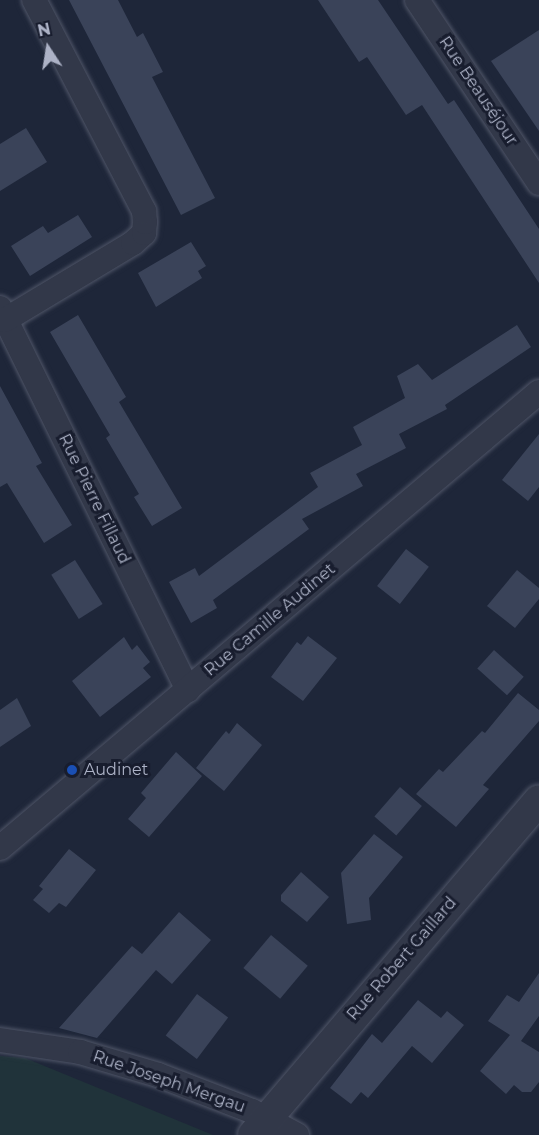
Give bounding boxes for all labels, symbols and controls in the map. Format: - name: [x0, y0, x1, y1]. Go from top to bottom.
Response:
- north arrow: [18, 18, 78, 78]
- text: N: [36, 19, 52, 41]
- street label: Rue Beauséjour: [435, 33, 521, 149]
- street label: Rue Pierre Fillaud: [54, 431, 134, 567]
- street label: Rue Camille Audinet: [201, 560, 339, 680]
- place label: Audinet: [84, 760, 148, 780]
- marker: Audinet: [65, 763, 79, 777]
- street label: Rue Robert Gaillard: [343, 894, 461, 1024]
- street label: Rue Joseph Mergau: [90, 1047, 248, 1117]

